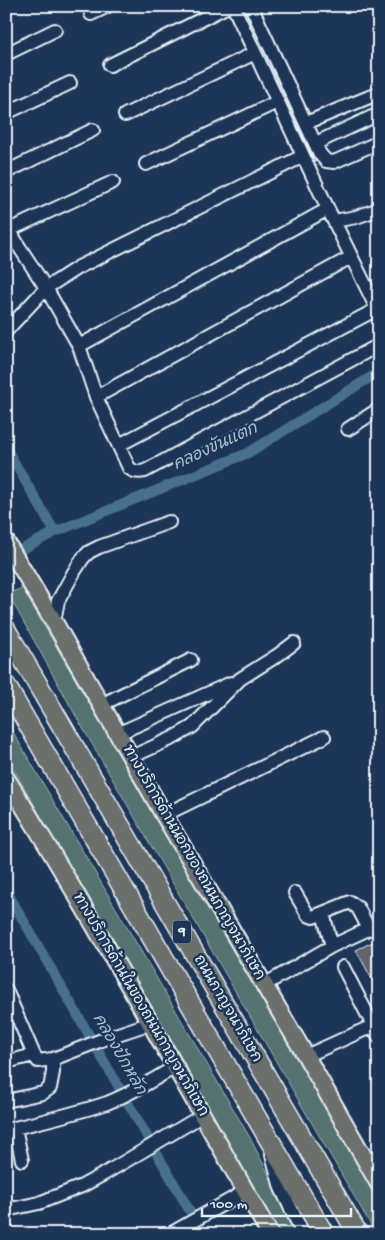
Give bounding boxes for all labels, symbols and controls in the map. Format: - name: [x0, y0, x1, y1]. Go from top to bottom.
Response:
- water label: คลองขันแตก: [170, 417, 262, 476]
- street label: ทางบริการด้านนอกของถนนกาญจนาภิเษก: [118, 741, 271, 984]
- street label: ทางบริการด้านในของถนนกาญจนาภิเษก: [68, 888, 214, 1120]
- road number: 9: [173, 920, 191, 944]
- street label: ถนนกาญจนาภิเษก: [189, 951, 267, 1066]
- water label: คลองปักหลัก: [87, 1010, 152, 1099]
- scale bar: [202, 1185, 351, 1217]
- text: 100 m: [209, 1196, 248, 1214]

